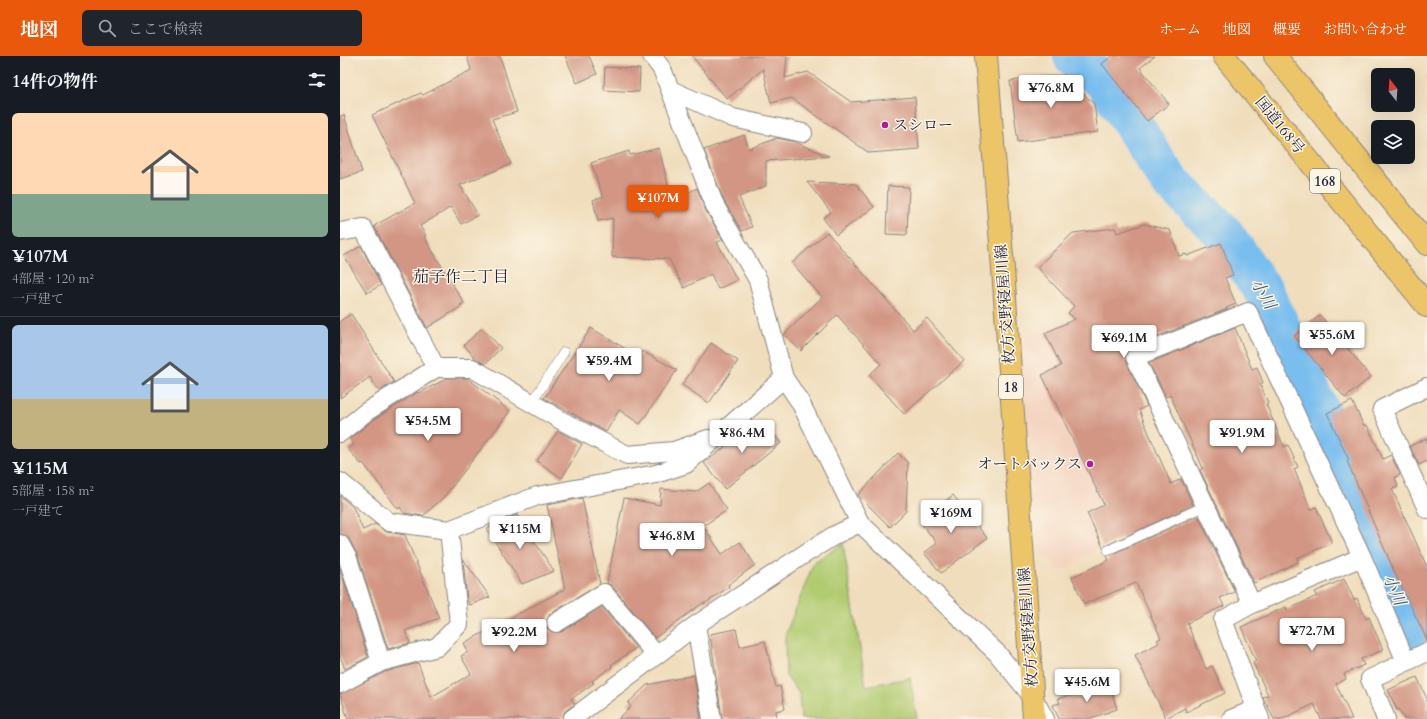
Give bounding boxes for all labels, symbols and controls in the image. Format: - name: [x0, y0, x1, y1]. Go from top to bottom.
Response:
- search box: [82, 10, 362, 46]
- text: 地図: [20, 17, 58, 43]
- icon: search: [96, 17, 118, 39]
- text: ここで検索: [128, 19, 203, 39]
- text: ホーム: [1159, 20, 1201, 39]
- text: 地図: [1223, 20, 1251, 39]
- text: 概要: [1273, 20, 1301, 39]
- text: お問い合わせ: [1323, 20, 1407, 39]
- north arrow: [1371, 68, 1415, 112]
- map controls: [1371, 68, 1415, 164]
- icon: filters: [306, 69, 328, 91]
- text: 14件の物件: [12, 70, 97, 93]
- pin: ¥76.8M: [1018, 75, 1084, 109]
- text: ¥76.8M: [1028, 79, 1074, 97]
- street label: 国道168号: [1251, 92, 1309, 158]
- place label: スシロー: [893, 115, 953, 135]
- marker: スシロー: [880, 120, 890, 130]
- button: layers: [1371, 120, 1415, 164]
- icon: home: [134, 139, 206, 211]
- road number: 168: [1310, 169, 1340, 193]
- pin: ¥107M: [630, 185, 686, 219]
- text: ¥107M: [637, 189, 679, 207]
- street label: 枚方交野寝屋川線: [991, 243, 1019, 365]
- text: ¥107M: [12, 245, 68, 268]
- district label: 茄子作二丁目: [413, 266, 509, 288]
- text: 4部屋 · 120 m²: [12, 270, 94, 288]
- water label: 小川: [1245, 275, 1282, 315]
- text: 一戸建て: [12, 290, 64, 308]
- pin: ¥55.6M: [1299, 322, 1365, 356]
- pin: ¥69.1M: [1091, 325, 1157, 359]
- text: ¥55.6M: [1309, 326, 1355, 344]
- text: ¥69.1M: [1101, 329, 1147, 347]
- pin: ¥59.4M: [576, 348, 642, 382]
- icon: home: [134, 351, 206, 423]
- text: ¥59.4M: [586, 352, 632, 370]
- road number: 18: [999, 375, 1023, 399]
- pin: ¥54.5M: [395, 408, 461, 442]
- text: ¥54.5M: [405, 412, 451, 430]
- pin: ¥86.4M: [709, 420, 775, 454]
- pin: ¥91.9M: [1209, 420, 1275, 454]
- text: ¥86.4M: [719, 424, 765, 442]
- text: ¥91.9M: [1219, 424, 1265, 442]
- place label: オートバックス: [977, 454, 1082, 474]
- text: ¥115M: [12, 457, 68, 480]
- marker: オートバックス: [1085, 459, 1095, 469]
- text: 5部屋 · 158 m²: [12, 482, 94, 500]
- pin: ¥169M: [923, 500, 979, 534]
- text: 一戸建て: [12, 502, 64, 520]
- text: ¥169M: [930, 504, 972, 522]
- pin: ¥115M: [492, 516, 548, 550]
- text: ¥115M: [499, 520, 541, 538]
- pin: ¥46.8M: [639, 523, 705, 557]
- text: ¥46.8M: [649, 527, 695, 545]
- street label: 枚方交野寝屋川線: [1014, 566, 1042, 688]
- water label: 小川: [1377, 571, 1411, 611]
- pin: ¥72.7M: [1279, 618, 1345, 652]
- pin: ¥92.2M: [481, 619, 547, 653]
- text: ¥72.7M: [1289, 622, 1335, 640]
- text: ¥92.2M: [491, 623, 537, 641]
- pin: ¥45.6M: [1054, 669, 1120, 703]
- text: ¥45.6M: [1064, 673, 1110, 691]

